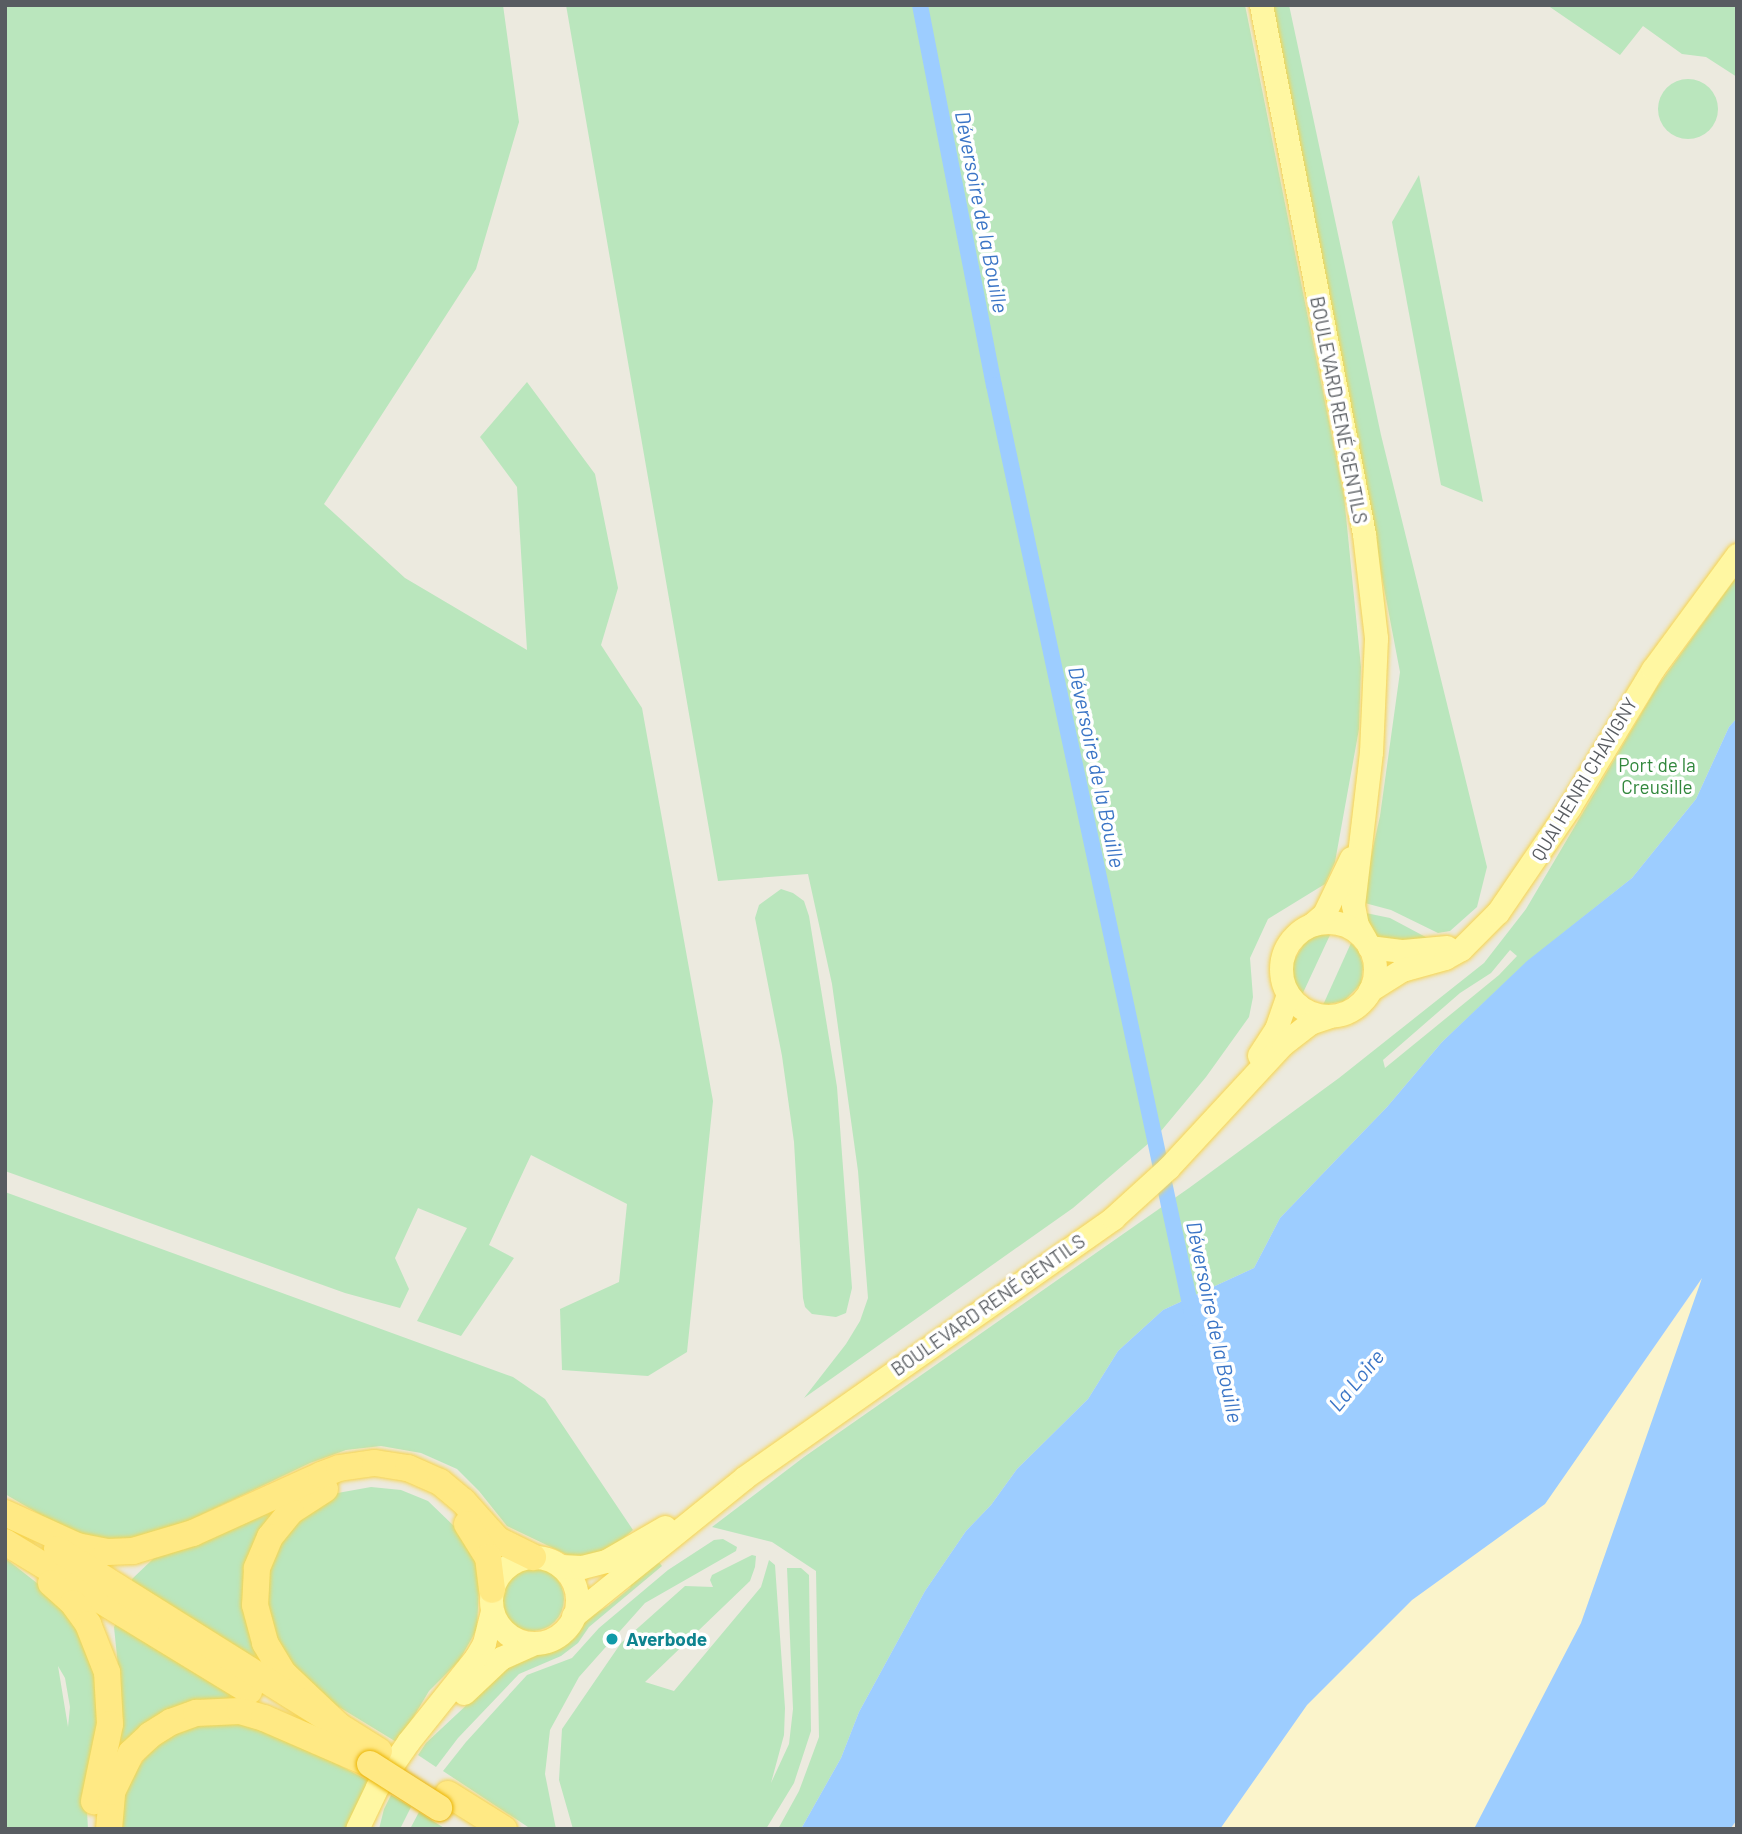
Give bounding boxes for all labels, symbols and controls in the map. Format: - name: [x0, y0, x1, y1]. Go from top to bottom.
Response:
- water label: Déversoire de la Bouille: [950, 109, 1014, 315]
- street label: BOULEVARD RENÉ GENTILS: [1306, 294, 1372, 526]
- water label: Déversoire de la Bouille: [1063, 664, 1131, 870]
- street label: QUAI HENRI CHAVIGNY: [1526, 693, 1642, 865]
- park label: Port de la Creusille: [1618, 754, 1696, 798]
- water label: Déversoire de la Bouille: [1181, 1219, 1249, 1425]
- street label: BOULEVARD RENÉ GENTILS: [887, 1229, 1089, 1381]
- water label: La Loire: [1323, 1344, 1389, 1416]
- place label: Averbode: [626, 1628, 707, 1650]
- marker: Averbode: [604, 1631, 620, 1647]

